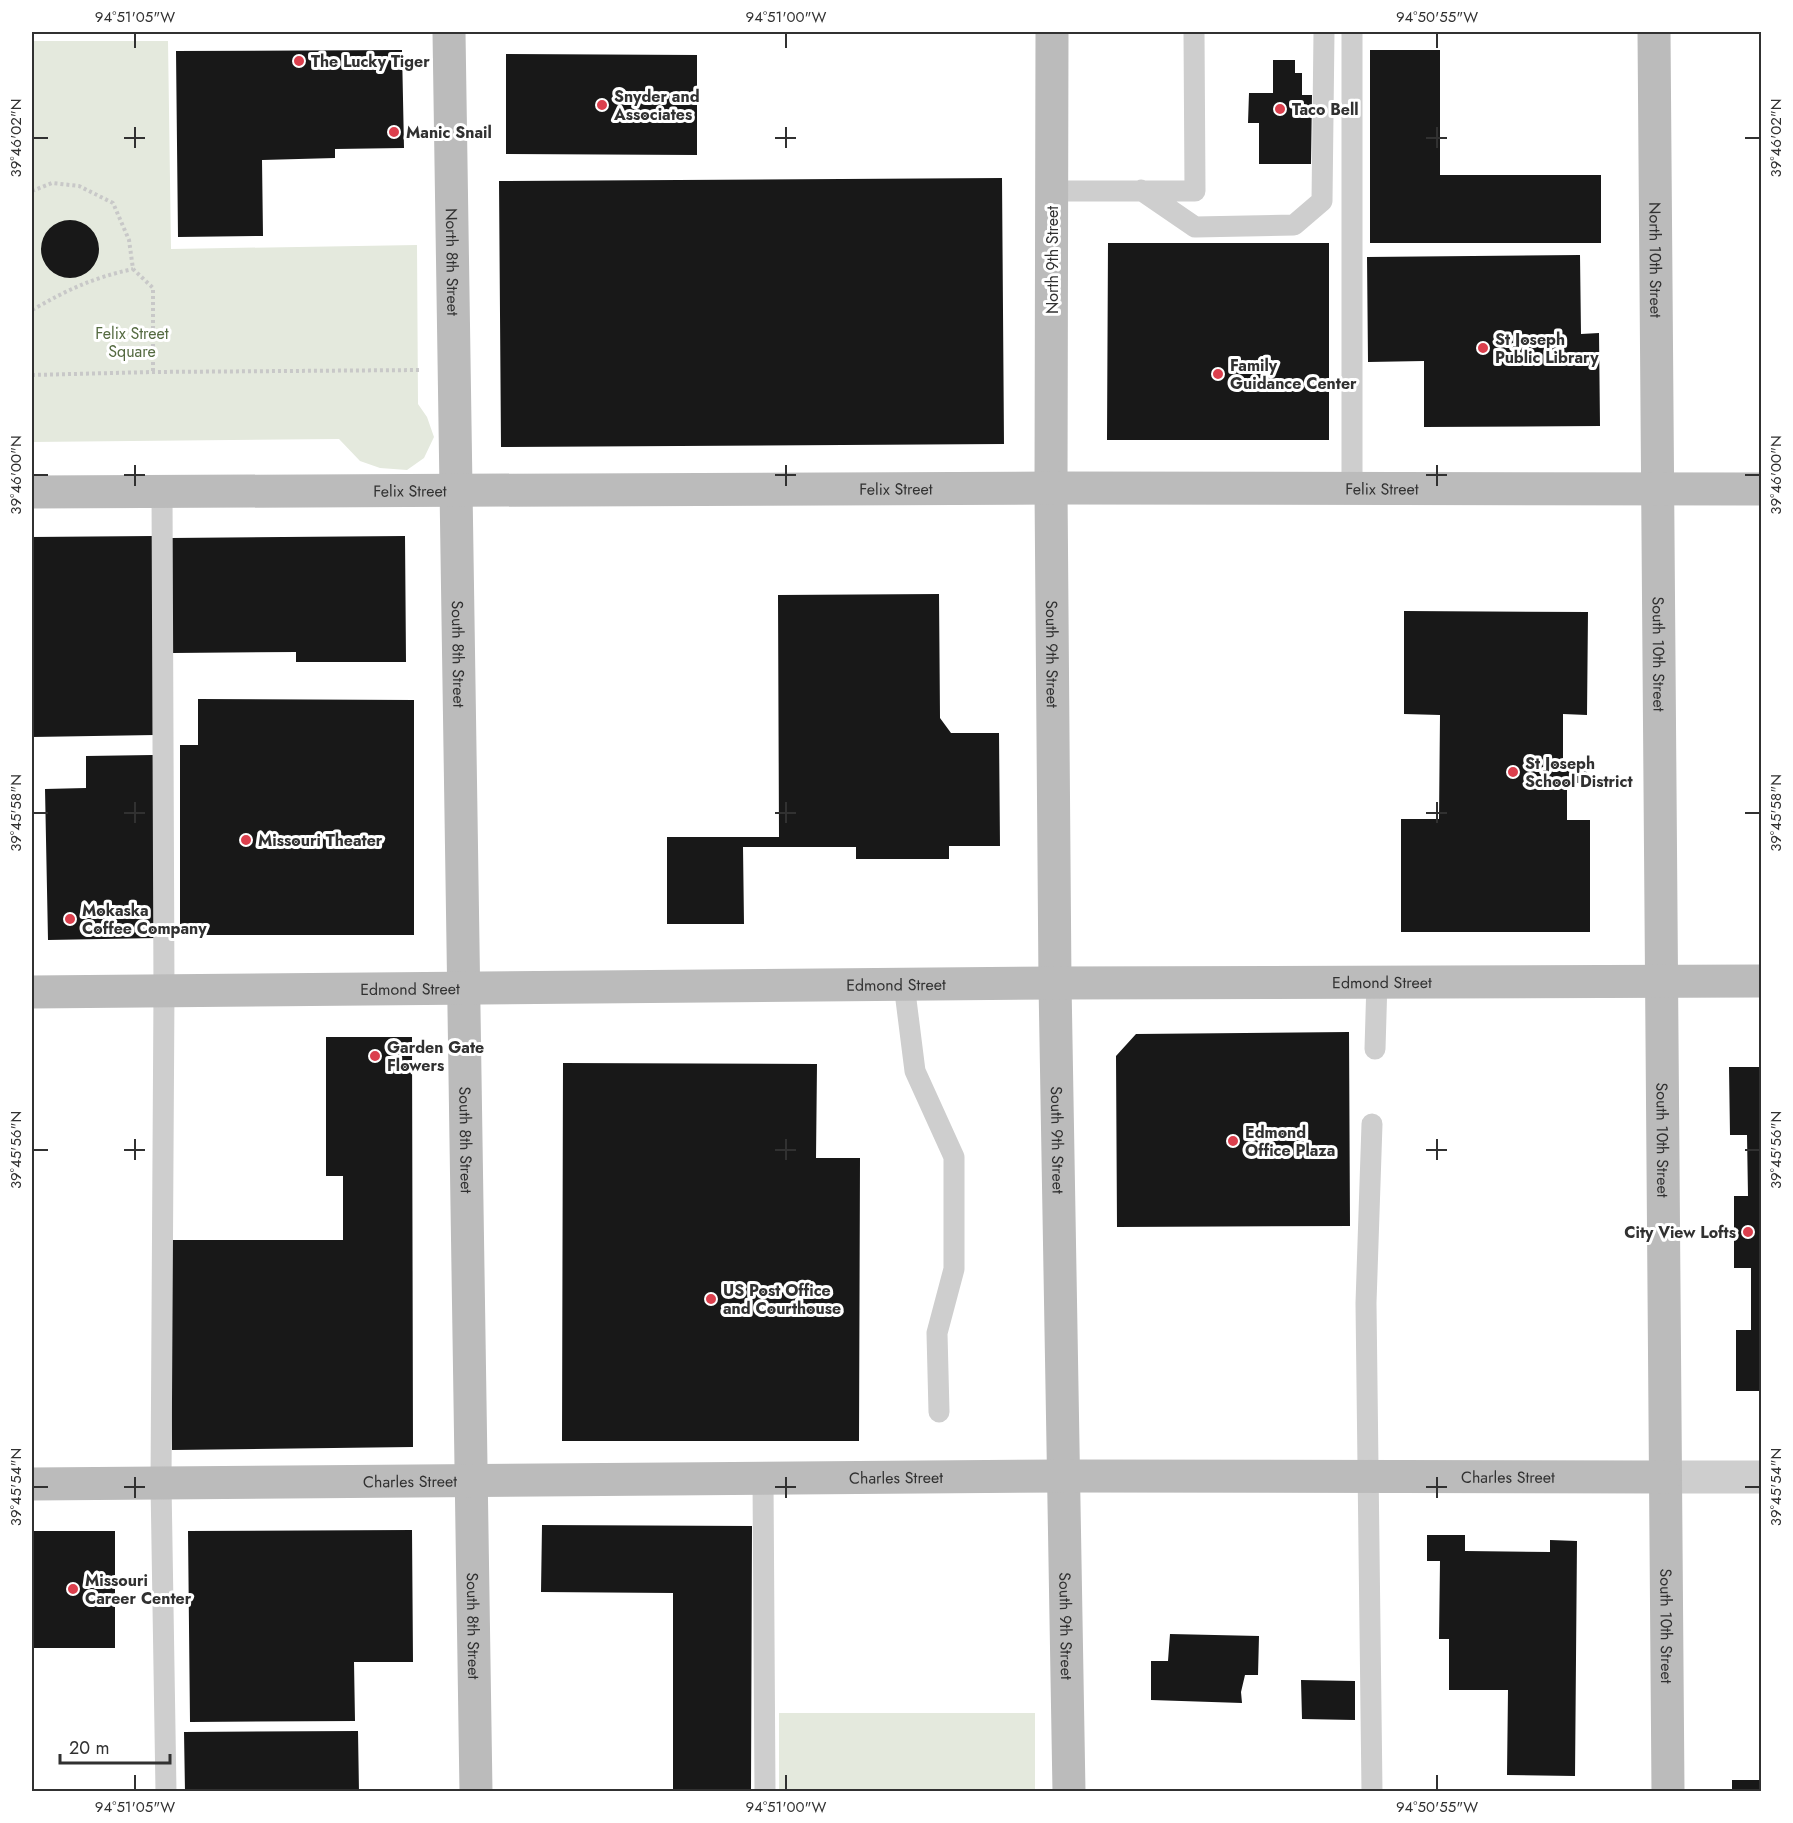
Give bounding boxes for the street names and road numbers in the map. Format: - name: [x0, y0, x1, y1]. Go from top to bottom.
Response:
- street label: North 10th Street: [1644, 202, 1668, 318]
- street label: North 9th Street: [1041, 206, 1064, 314]
- street label: North 8th Street: [440, 208, 465, 316]
- street label: Felix Street: [859, 477, 933, 500]
- street label: Felix Street: [1345, 477, 1419, 500]
- street label: Felix Street: [373, 479, 447, 502]
- street label: South 10th Street: [1647, 596, 1671, 712]
- street label: South 8th Street: [446, 600, 471, 708]
- street label: South 9th Street: [1040, 600, 1064, 708]
- street label: Edmond Street: [1332, 970, 1432, 994]
- street label: Edmond Street: [846, 972, 946, 996]
- street label: Edmond Street: [360, 977, 460, 1001]
- street label: South 10th Street: [1651, 1082, 1675, 1198]
- street label: South 8th Street: [454, 1086, 478, 1194]
- street label: South 9th Street: [1045, 1086, 1070, 1194]
- street label: Charles Street: [849, 1465, 943, 1489]
- street label: Charles Street: [1461, 1465, 1555, 1488]
- street label: Charles Street: [363, 1469, 457, 1493]
- street label: South 10th Street: [1655, 1568, 1679, 1684]
- street label: South 8th Street: [461, 1572, 486, 1680]
- street label: South 9th Street: [1054, 1572, 1079, 1680]

